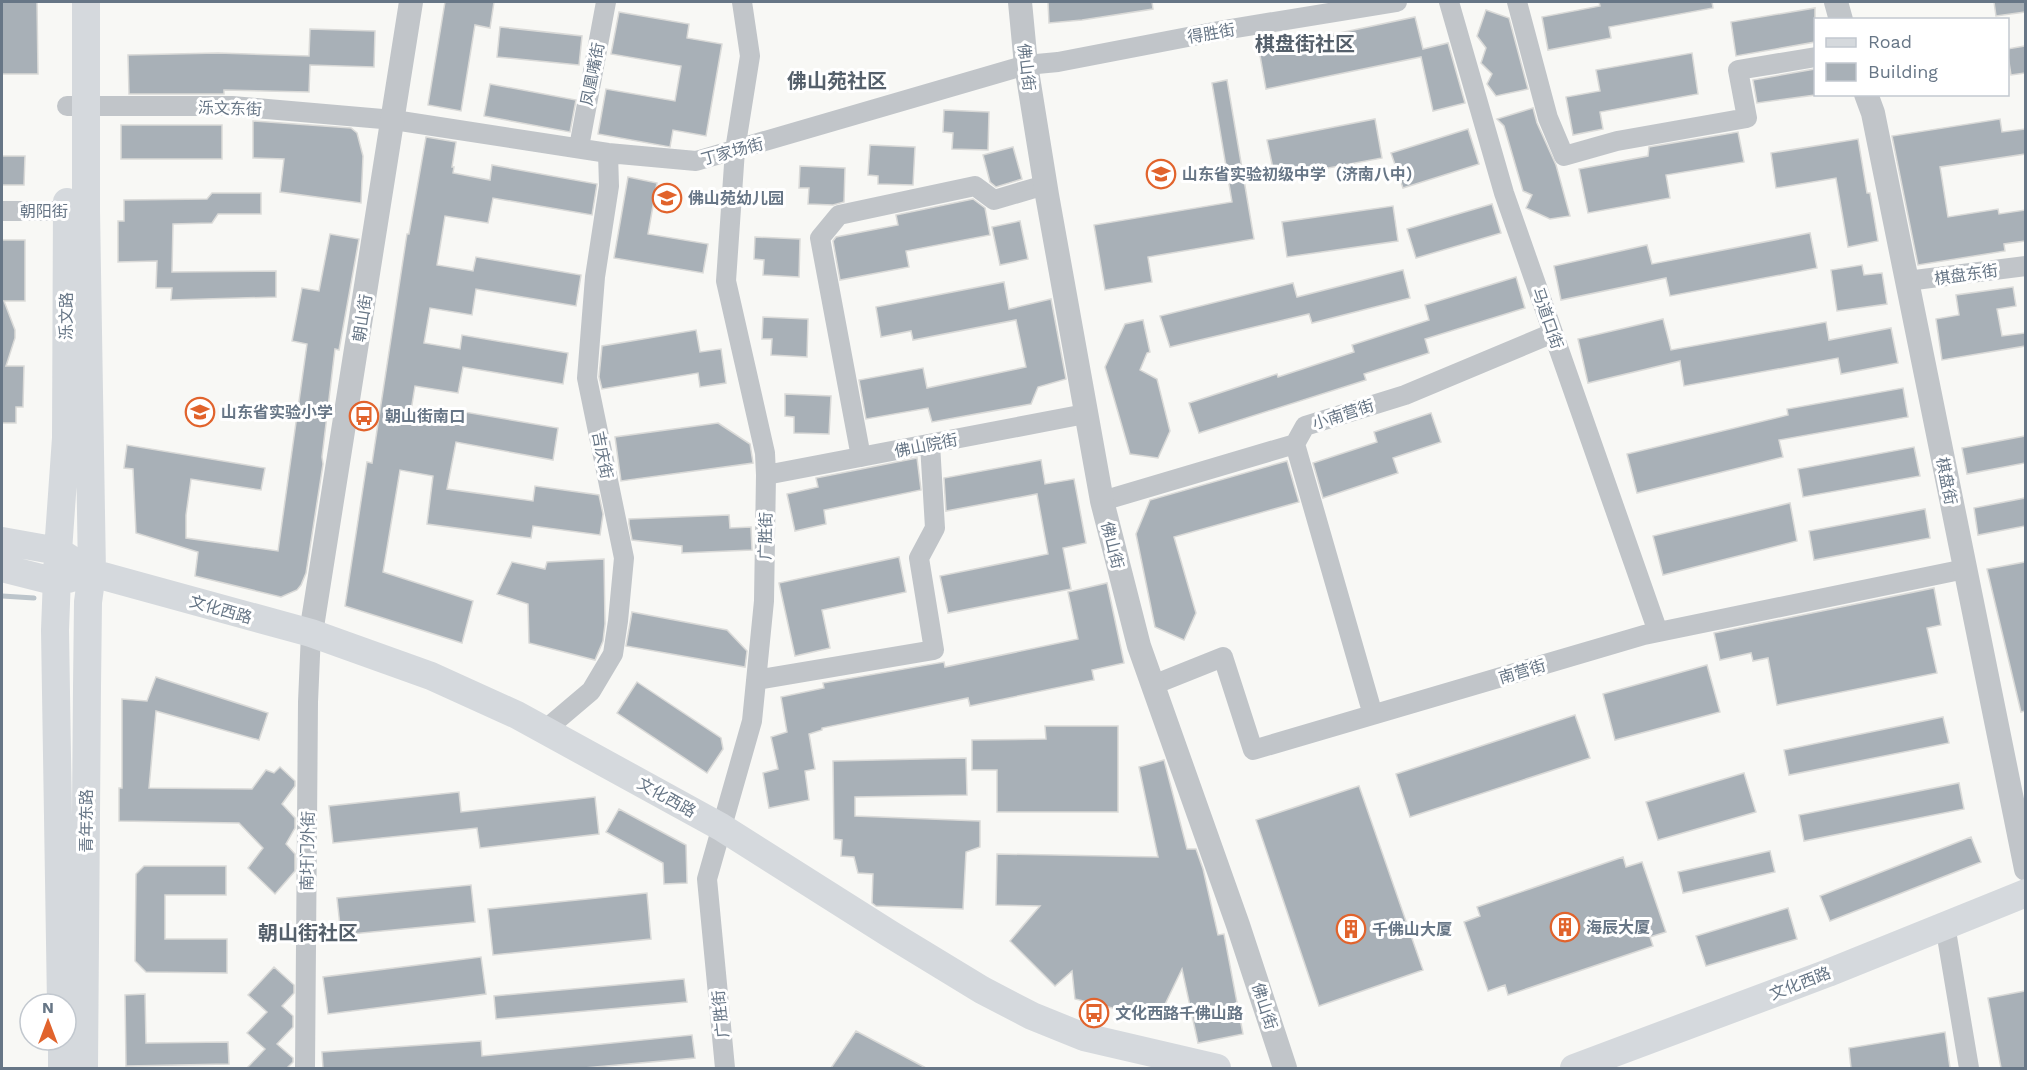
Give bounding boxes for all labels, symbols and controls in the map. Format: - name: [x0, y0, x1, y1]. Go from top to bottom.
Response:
- legend: [1814, 18, 2009, 96]
- street label: 得胜街: [1186, 20, 1236, 47]
- text: Road: [1868, 31, 1912, 52]
- district label: 棋盘街社区: [1255, 32, 1355, 56]
- street label: 凤凰嘴街: [577, 41, 608, 107]
- street label: 佛山街: [1014, 42, 1039, 92]
- text: Building: [1868, 61, 1938, 82]
- district label: 佛山苑社区: [787, 69, 887, 93]
- street label: 泺文东街: [198, 98, 262, 119]
- street label: 丁家场街: [699, 134, 766, 169]
- school or university icon: 山东省实验初级中学（济南八中）: [1145, 158, 1177, 190]
- place label: 山东省实验初级中学（济南八中）: [1182, 165, 1422, 184]
- school or university icon: 佛山苑幼儿园: [651, 182, 683, 214]
- place label: 佛山苑幼儿园: [688, 189, 784, 208]
- street label: 朝阳街: [20, 202, 68, 221]
- street label: 棋盘东街: [1933, 261, 1999, 288]
- street label: 马道口街: [1528, 285, 1567, 352]
- street label: 泺文路: [57, 292, 76, 340]
- street label: 朝山街: [349, 293, 376, 343]
- school or university icon: 山东省实验小学: [184, 396, 216, 428]
- street label: 小南营街: [1310, 396, 1377, 433]
- bus stop icon: 朝山街南口: [348, 400, 380, 432]
- place label: 山东省实验小学: [221, 403, 333, 422]
- place label: 朝山街南口: [385, 407, 465, 426]
- street label: 吉庆街: [589, 430, 616, 480]
- street label: 佛山院街: [893, 430, 959, 461]
- street label: 棋盘街: [1933, 456, 1960, 506]
- street label: 广胜街: [756, 512, 775, 560]
- street label: 佛山街: [1097, 520, 1128, 571]
- street label: 文化西路: [187, 592, 254, 627]
- street label: 南营街: [1496, 655, 1548, 688]
- street label: 文化西路: [634, 774, 699, 821]
- street label: 青年东路: [77, 789, 96, 853]
- street label: 南圩门外街: [297, 811, 318, 891]
- building icon: 海辰大厦: [1549, 911, 1581, 943]
- building icon: 千佛山大厦: [1335, 913, 1367, 945]
- place label: 海辰大厦: [1586, 918, 1650, 937]
- place label: 千佛山大厦: [1372, 920, 1452, 939]
- district label: 朝山街社区: [258, 921, 358, 945]
- street label: 文化西路: [1767, 963, 1833, 1004]
- street label: 佛山街: [1248, 980, 1281, 1032]
- street label: 广胜街: [709, 989, 732, 1039]
- north arrow: [18, 992, 78, 1052]
- bus stop icon: 文化西路千佛山路: [1078, 997, 1110, 1029]
- text: N: [42, 998, 54, 1017]
- place label: 文化西路千佛山路: [1115, 1004, 1243, 1023]

